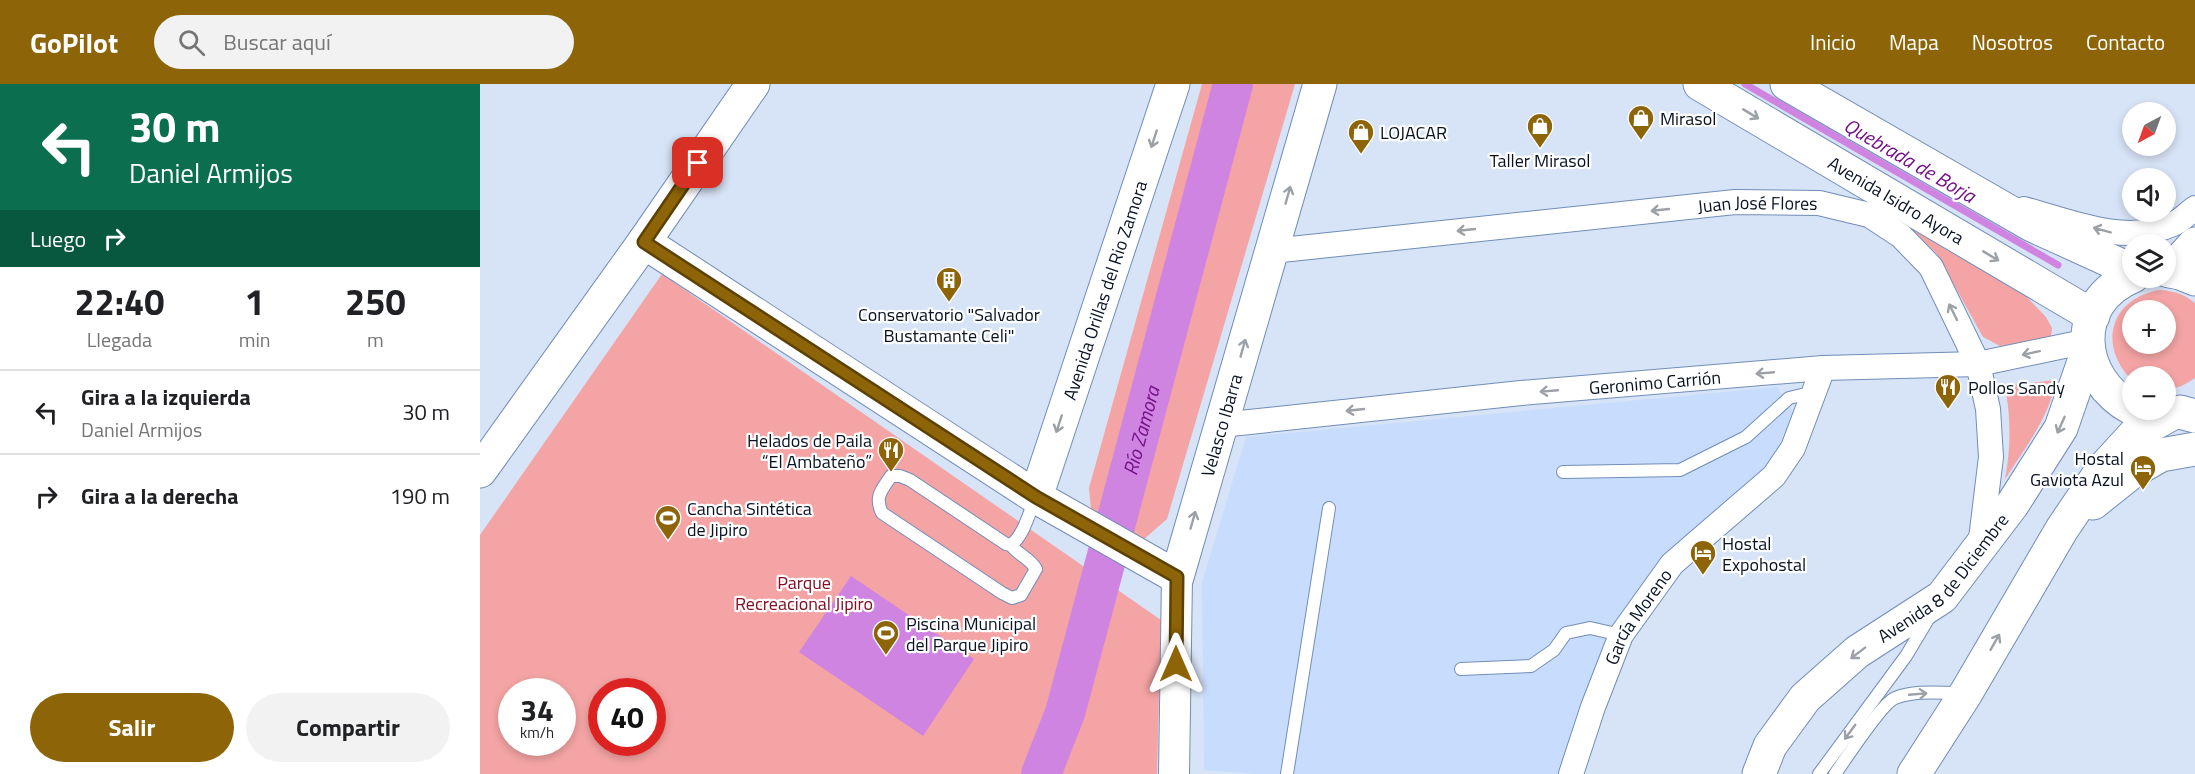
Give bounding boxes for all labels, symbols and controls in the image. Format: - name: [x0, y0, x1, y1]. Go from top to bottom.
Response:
- search box: [154, 15, 574, 69]
- text: GoPilot: [30, 21, 118, 64]
- text: Buscar aquí: [223, 25, 331, 59]
- icon: search: [175, 26, 208, 59]
- text: Inicio: [1810, 26, 1856, 58]
- text: Mapa: [1889, 26, 1939, 58]
- text: Nosotros: [1972, 26, 2053, 58]
- text: Contacto: [2086, 26, 2165, 58]
- text: 30 m: [129, 94, 221, 158]
- north arrow: [2122, 102, 2176, 156]
- map controls: [2122, 102, 2176, 420]
- shop icon: Mirasol: [1626, 103, 1656, 141]
- place label: Mirasol: [1660, 105, 1716, 132]
- icon: left: [30, 108, 108, 186]
- one-way arrow: [1742, 108, 1759, 120]
- water label: Quebrada de Borja: [1838, 110, 1983, 211]
- shop icon: Taller Mirasol: [1525, 111, 1555, 149]
- shop icon: LOJACAR: [1346, 117, 1376, 155]
- place label: LOJACAR: [1380, 119, 1447, 146]
- one-way arrow: [1148, 130, 1159, 148]
- pin: [672, 137, 723, 188]
- icon: arrive: [681, 146, 714, 179]
- place label: Taller Mirasol: [1490, 147, 1590, 174]
- street label: Avenida Isidro Ayora: [1823, 149, 1969, 251]
- text: Daniel Armijos: [129, 152, 293, 193]
- button: sound: [2122, 168, 2176, 222]
- street label: Avenida Orillas del Rio Zamora: [1056, 177, 1154, 403]
- one-way arrow: [1283, 186, 1294, 205]
- street label: Juan José Flores: [1696, 188, 1818, 219]
- one-way arrow: [1650, 205, 1670, 216]
- text: Luego: [30, 222, 86, 256]
- icon: right: [98, 222, 131, 255]
- one-way arrow: [2093, 223, 2112, 235]
- one-way arrow: [1456, 225, 1476, 236]
- button: layers: [2122, 234, 2176, 288]
- one-way arrow: [1982, 250, 1999, 262]
- building icon: Conservatorio "Salvador Bustamante Celi": [934, 265, 964, 303]
- text: 22:40: [74, 274, 164, 329]
- text: 1: [245, 274, 265, 329]
- text: 250: [345, 274, 406, 329]
- button: +: [2122, 300, 2176, 354]
- place label: Conservatorio "Salvador Bustamante Celi": [858, 301, 1040, 349]
- one-way arrow: [1946, 303, 1958, 321]
- text: Llegada: [87, 324, 152, 355]
- text: min: [239, 324, 271, 355]
- text: m: [367, 324, 384, 355]
- one-way arrow: [1238, 339, 1249, 358]
- one-way arrow: [2022, 348, 2041, 359]
- street label: Geronimo Carrión: [1588, 363, 1722, 401]
- button: −: [2122, 366, 2176, 420]
- one-way arrow: [1755, 368, 1775, 379]
- street label: Velasco Ibarra: [1193, 370, 1249, 480]
- restaurant icon: Pollos Sandy: [1933, 372, 1963, 410]
- place label: Pollos Sandy: [1968, 374, 2065, 401]
- text: Gira a la izquierda: [81, 380, 251, 414]
- water label: Río Zamora: [1114, 382, 1167, 478]
- one-way arrow: [1540, 386, 1560, 397]
- text: 30 m: [402, 395, 450, 429]
- icon: left: [30, 396, 63, 429]
- one-way arrow: [1346, 405, 1366, 416]
- text: Daniel Armijos: [81, 414, 202, 445]
- one-way arrow: [1053, 414, 1064, 433]
- one-way arrow: [2055, 415, 2066, 433]
- place label: Helados de Paila “El Ambateño”: [747, 427, 872, 475]
- restaurant icon: Helados de Paila “El Ambateño”: [876, 435, 906, 473]
- place label: Hostal Gaviota Azul: [2030, 445, 2124, 493]
- hotel icon: Hostal Gaviota Azul: [2128, 453, 2158, 491]
- text: Gira a la derecha: [81, 479, 238, 513]
- text: 190 m: [390, 479, 450, 513]
- icon: right: [30, 480, 63, 513]
- place label: Cancha Sintética de Jipiro: [687, 495, 812, 543]
- sports icon: Cancha Sintética de Jipiro: [653, 503, 683, 541]
- street label: Avenida 8 de Diciembre: [1872, 507, 2015, 649]
- one-way arrow: [1188, 511, 1199, 530]
- place label: Hostal Expohostal: [1722, 530, 1806, 578]
- hotel icon: Hostal Expohostal: [1688, 538, 1718, 576]
- street label: García Moreno: [1597, 563, 1678, 669]
- park label: Parque Recreacional Jipiro: [735, 569, 873, 617]
- place label: Piscina Municipal del Parque Jipiro: [906, 610, 1036, 658]
- sports icon: Piscina Municipal del Parque Jipiro: [871, 618, 901, 656]
- position arrow: [1144, 632, 1208, 696]
- one-way arrow: [1990, 634, 2002, 651]
- one-way arrow: [1850, 646, 1866, 659]
- speed limit sign: 40: [588, 678, 666, 756]
- text: 34: [520, 687, 554, 733]
- one-way arrow: [1908, 688, 1928, 699]
- button: Salir: [30, 693, 234, 762]
- button: Compartir: [246, 693, 450, 762]
- text: km/h: [520, 721, 554, 744]
- one-way arrow: [1843, 724, 1856, 740]

